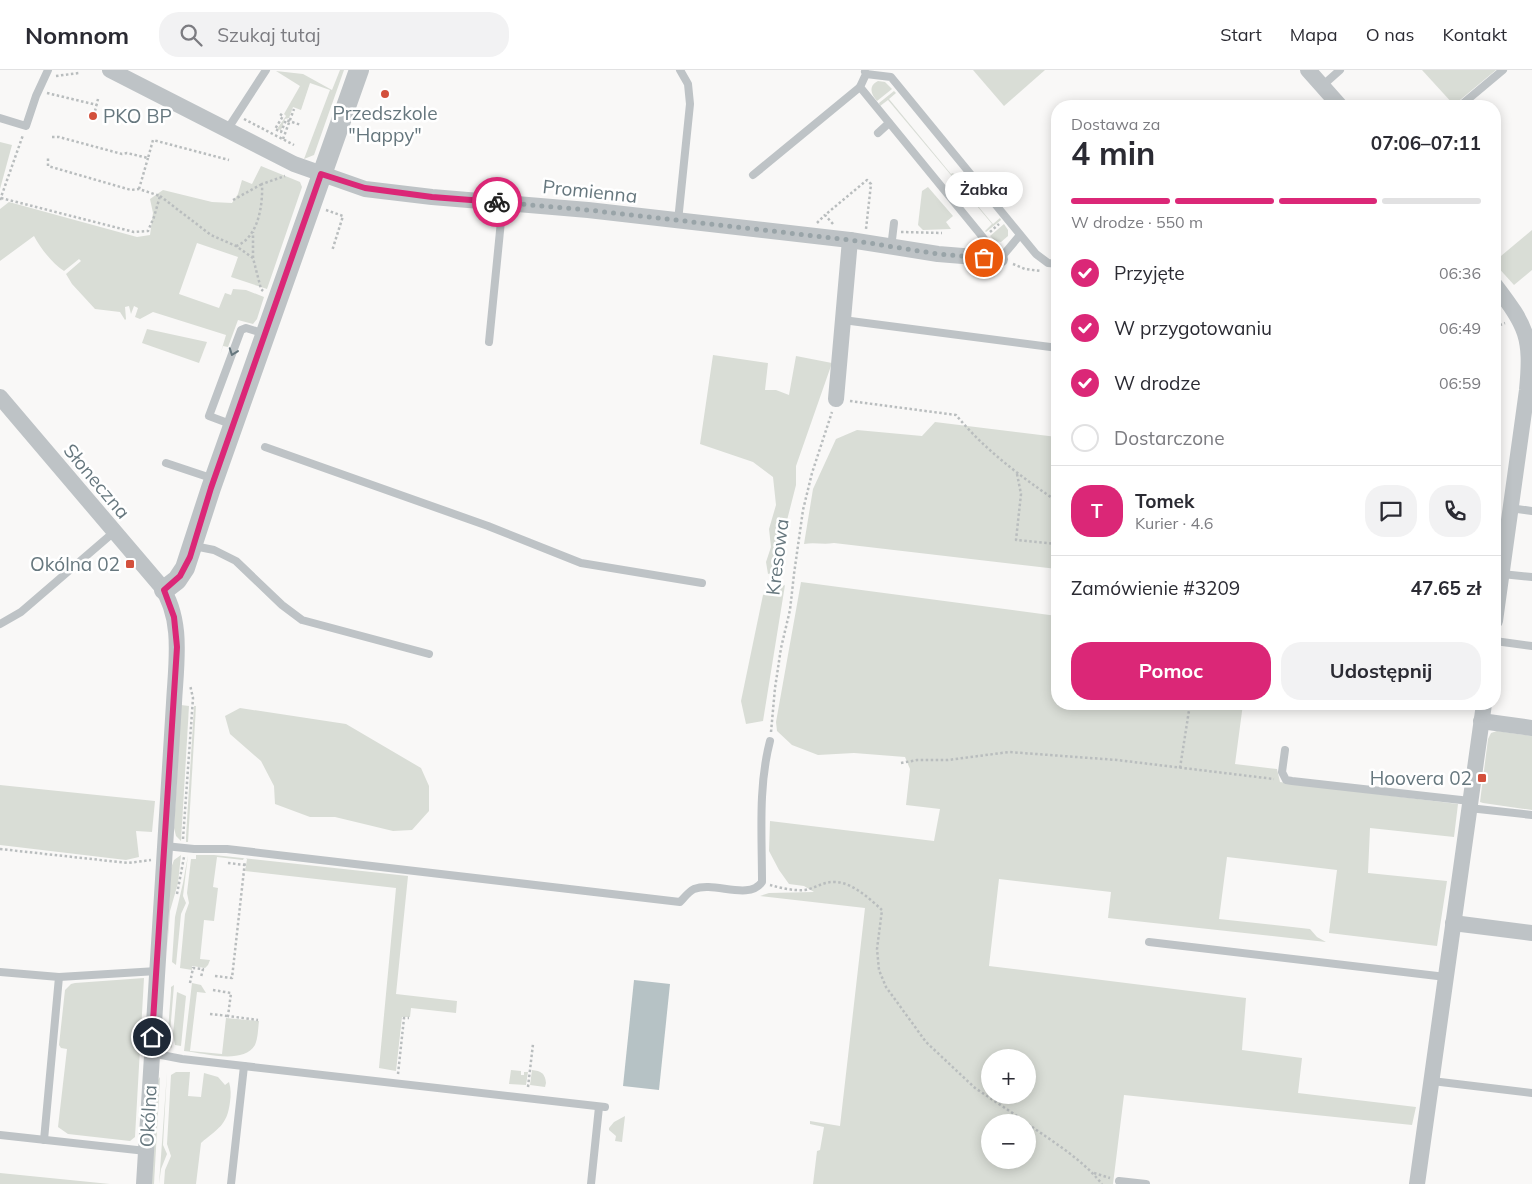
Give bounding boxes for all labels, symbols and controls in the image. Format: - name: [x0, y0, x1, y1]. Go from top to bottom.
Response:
- search box: [159, 12, 509, 57]
- text: Nomnom: [25, 20, 129, 50]
- icon: search: [177, 21, 205, 49]
- text: Szukaj tutaj: [217, 23, 321, 47]
- text: Start: [1220, 23, 1262, 46]
- text: Mapa: [1290, 23, 1338, 46]
- text: O nas: [1366, 23, 1415, 46]
- text: Kontakt: [1443, 23, 1507, 46]
- marker: Przedszkole "Happy": [379, 88, 391, 100]
- place label: Przedszkole "Happy": [333, 101, 437, 147]
- place label: PKO BP: [103, 104, 172, 128]
- marker: PKO BP: [87, 110, 99, 122]
- text: Dostawa za: [1071, 114, 1160, 134]
- text: 07:06–07:11: [1371, 131, 1481, 155]
- text: 4 min: [1071, 133, 1155, 173]
- callout: Żabka: [945, 173, 1023, 208]
- street label: Promienna: [541, 174, 639, 208]
- courier: [472, 177, 522, 227]
- text: Żabka: [960, 179, 1008, 199]
- icon: bike: [483, 188, 511, 216]
- text: W drodze · 550 m: [1071, 212, 1203, 232]
- pin: [963, 237, 1005, 279]
- icon: bag: [970, 244, 998, 272]
- icon: check: [1071, 259, 1099, 287]
- text: Przyjęte: [1114, 261, 1185, 285]
- text: 06:36: [1439, 263, 1481, 283]
- icon: check: [1071, 314, 1099, 342]
- text: W przygotowaniu: [1114, 316, 1272, 340]
- text: 06:49: [1439, 318, 1481, 338]
- one-way arrow: [229, 347, 239, 356]
- icon: check: [1071, 369, 1099, 397]
- text: W drodze: [1114, 371, 1201, 395]
- text: 06:59: [1439, 373, 1481, 393]
- text: Dostarczone: [1114, 426, 1225, 450]
- street label: Słoneczna: [59, 439, 135, 523]
- button: chat: [1365, 485, 1417, 537]
- button: phone: [1429, 485, 1481, 537]
- text: Tomek: [1135, 489, 1195, 513]
- text: T: [1091, 499, 1103, 523]
- text: Kurier · 4.6: [1135, 513, 1213, 533]
- street label: Kresowa: [760, 517, 794, 597]
- place label: Okólna 02: [30, 552, 120, 576]
- marker: Okólna 02: [124, 558, 136, 570]
- text: Zamówienie #3209: [1071, 576, 1240, 600]
- text: 47.65 zł: [1411, 576, 1481, 600]
- button: Pomoc: [1071, 642, 1271, 700]
- button: Udostępnij: [1281, 642, 1481, 700]
- place label: Hoovera 02: [1370, 766, 1472, 790]
- marker: Hoovera 02: [1476, 772, 1488, 784]
- pin: [131, 1016, 173, 1058]
- icon: home: [138, 1023, 166, 1051]
- map controls: [981, 1049, 1036, 1169]
- button: +: [981, 1049, 1036, 1104]
- street label: Okólna: [134, 1084, 162, 1148]
- button: −: [981, 1114, 1036, 1169]

